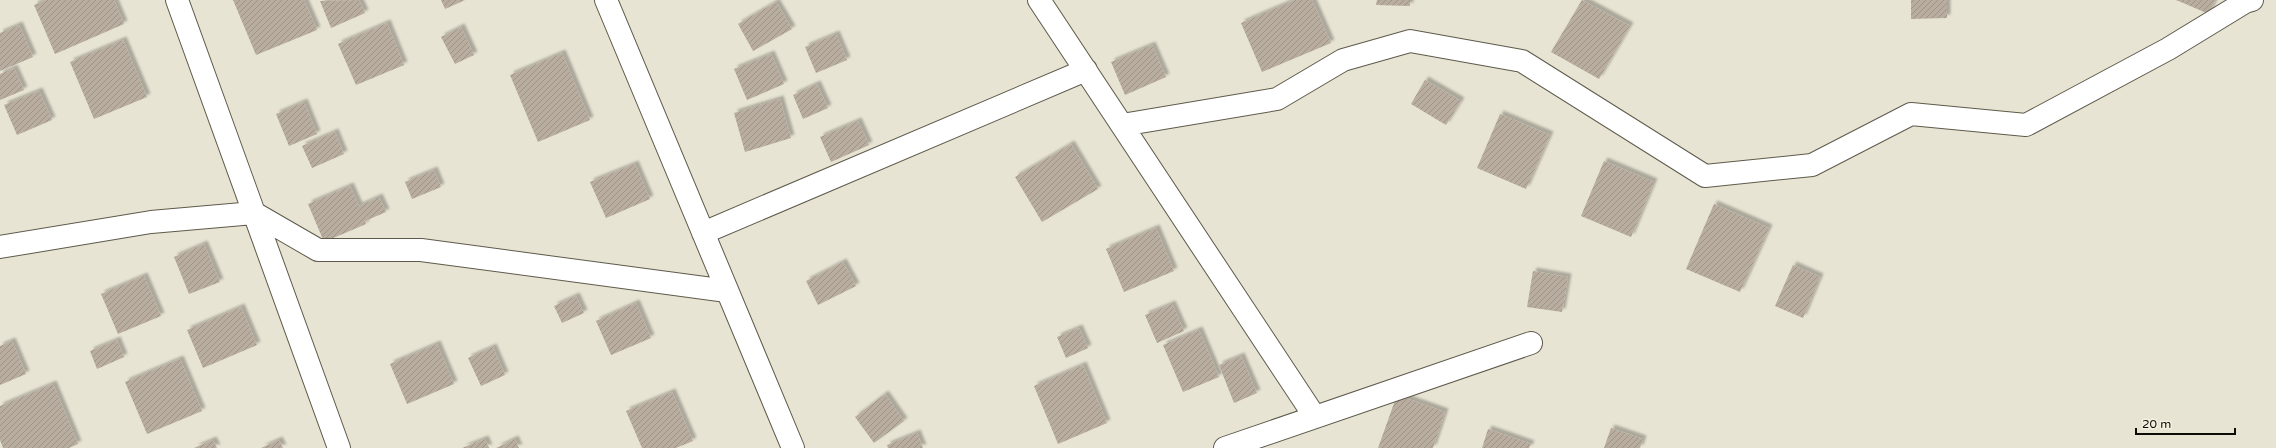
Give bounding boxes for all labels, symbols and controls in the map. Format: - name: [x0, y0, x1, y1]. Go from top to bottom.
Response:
- scale bar: [2136, 410, 2235, 436]
- text: 20 m: [2142, 417, 2171, 431]

